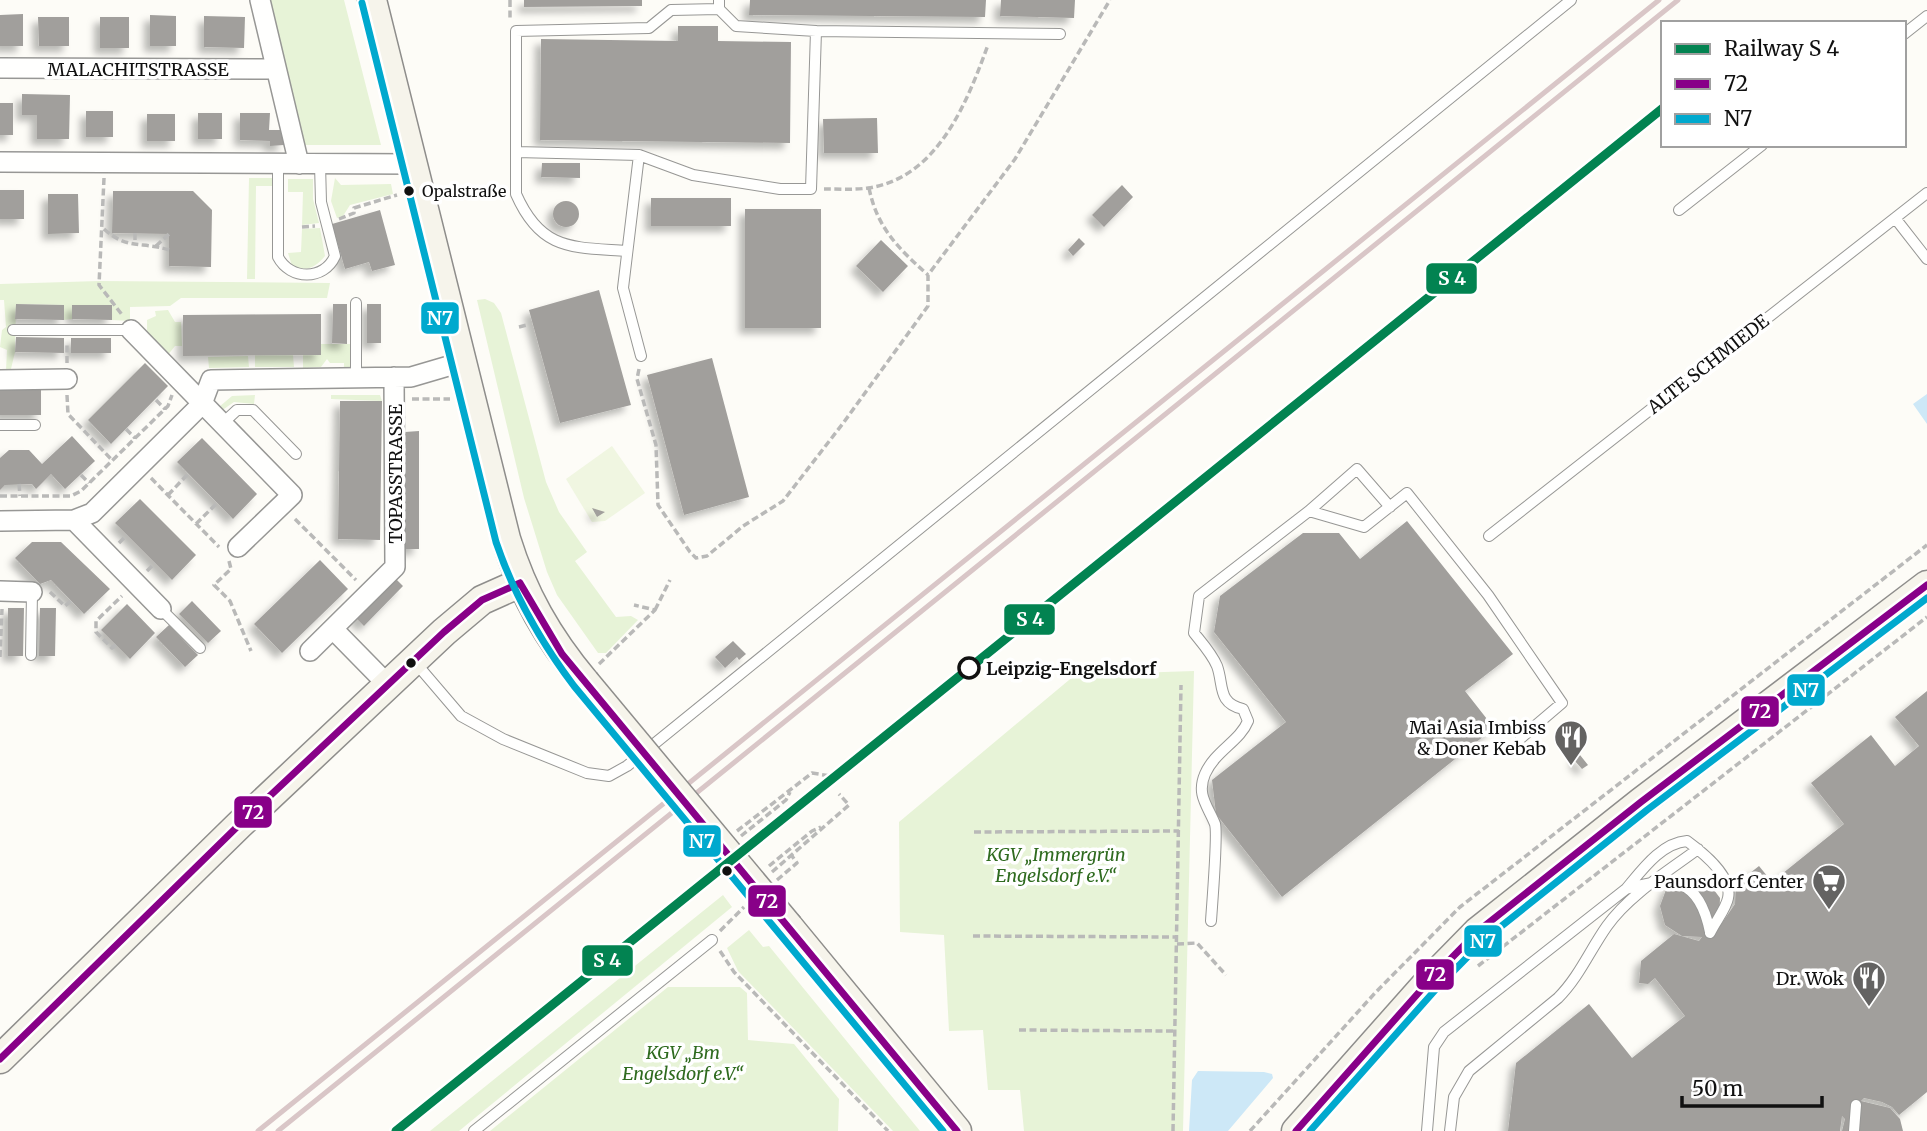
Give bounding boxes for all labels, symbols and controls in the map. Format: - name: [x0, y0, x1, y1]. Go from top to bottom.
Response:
- legend: [1661, 21, 1906, 147]
- text: Railway S 4: [1724, 35, 1839, 62]
- street label: MALACHITSTRASSE: [47, 58, 229, 81]
- text: 72: [1724, 70, 1748, 97]
- text: N7: [1724, 105, 1752, 132]
- place label: Opalstraße: [422, 181, 506, 201]
- marker: Opalstraße: [402, 184, 416, 198]
- line badge: S 4: [1425, 262, 1478, 295]
- text: S 4: [1438, 266, 1466, 290]
- line badge: N7: [420, 301, 460, 335]
- text: N7: [427, 306, 453, 330]
- street label: ALTE SCHMIEDE: [1642, 309, 1774, 419]
- street label: TOPASSTRASSE: [384, 404, 407, 544]
- line badge: S 4: [1003, 603, 1056, 636]
- text: S 4: [1016, 607, 1044, 631]
- unlabelled marker: [404, 656, 418, 670]
- marker: Leipzig-Engelsdorf: [958, 657, 980, 679]
- place label: Leipzig-Engelsdorf: [986, 657, 1157, 680]
- line badge: N7: [1786, 673, 1826, 707]
- text: N7: [1793, 678, 1819, 702]
- line badge: 72: [1740, 695, 1780, 728]
- text: 72: [1749, 699, 1771, 723]
- place label: Mai Asia Imbiss & Doner Kebab: [1409, 716, 1546, 760]
- restaurant icon: Mai Asia Imbiss & Doner Kebab: [1552, 718, 1590, 767]
- line badge: 72: [233, 795, 273, 829]
- text: 72: [242, 800, 264, 824]
- line badge: N7: [682, 824, 722, 858]
- text: N7: [689, 829, 715, 853]
- park label: KGV „Immergrün Engelsdorf e.V.“: [985, 843, 1126, 887]
- supermarket icon: Paunsdorf Center: [1810, 862, 1848, 911]
- unlabelled marker: [720, 864, 734, 878]
- place label: Paunsdorf Center: [1654, 870, 1804, 893]
- line badge: 72: [747, 884, 787, 918]
- text: 72: [756, 889, 778, 913]
- line badge: N7: [1463, 924, 1503, 958]
- text: N7: [1470, 929, 1496, 953]
- line badge: S 4: [581, 944, 634, 977]
- text: S 4: [593, 948, 621, 972]
- line badge: 72: [1415, 958, 1455, 991]
- restaurant icon: Dr. Wok: [1850, 959, 1888, 1008]
- text: 72: [1424, 962, 1446, 986]
- place label: Dr. Wok: [1776, 967, 1845, 990]
- park label: KGV „Bm Engelsdorf e.V.“: [622, 1041, 744, 1085]
- scale bar: [1682, 1064, 1822, 1108]
- text: 50 m: [1692, 1075, 1743, 1102]

